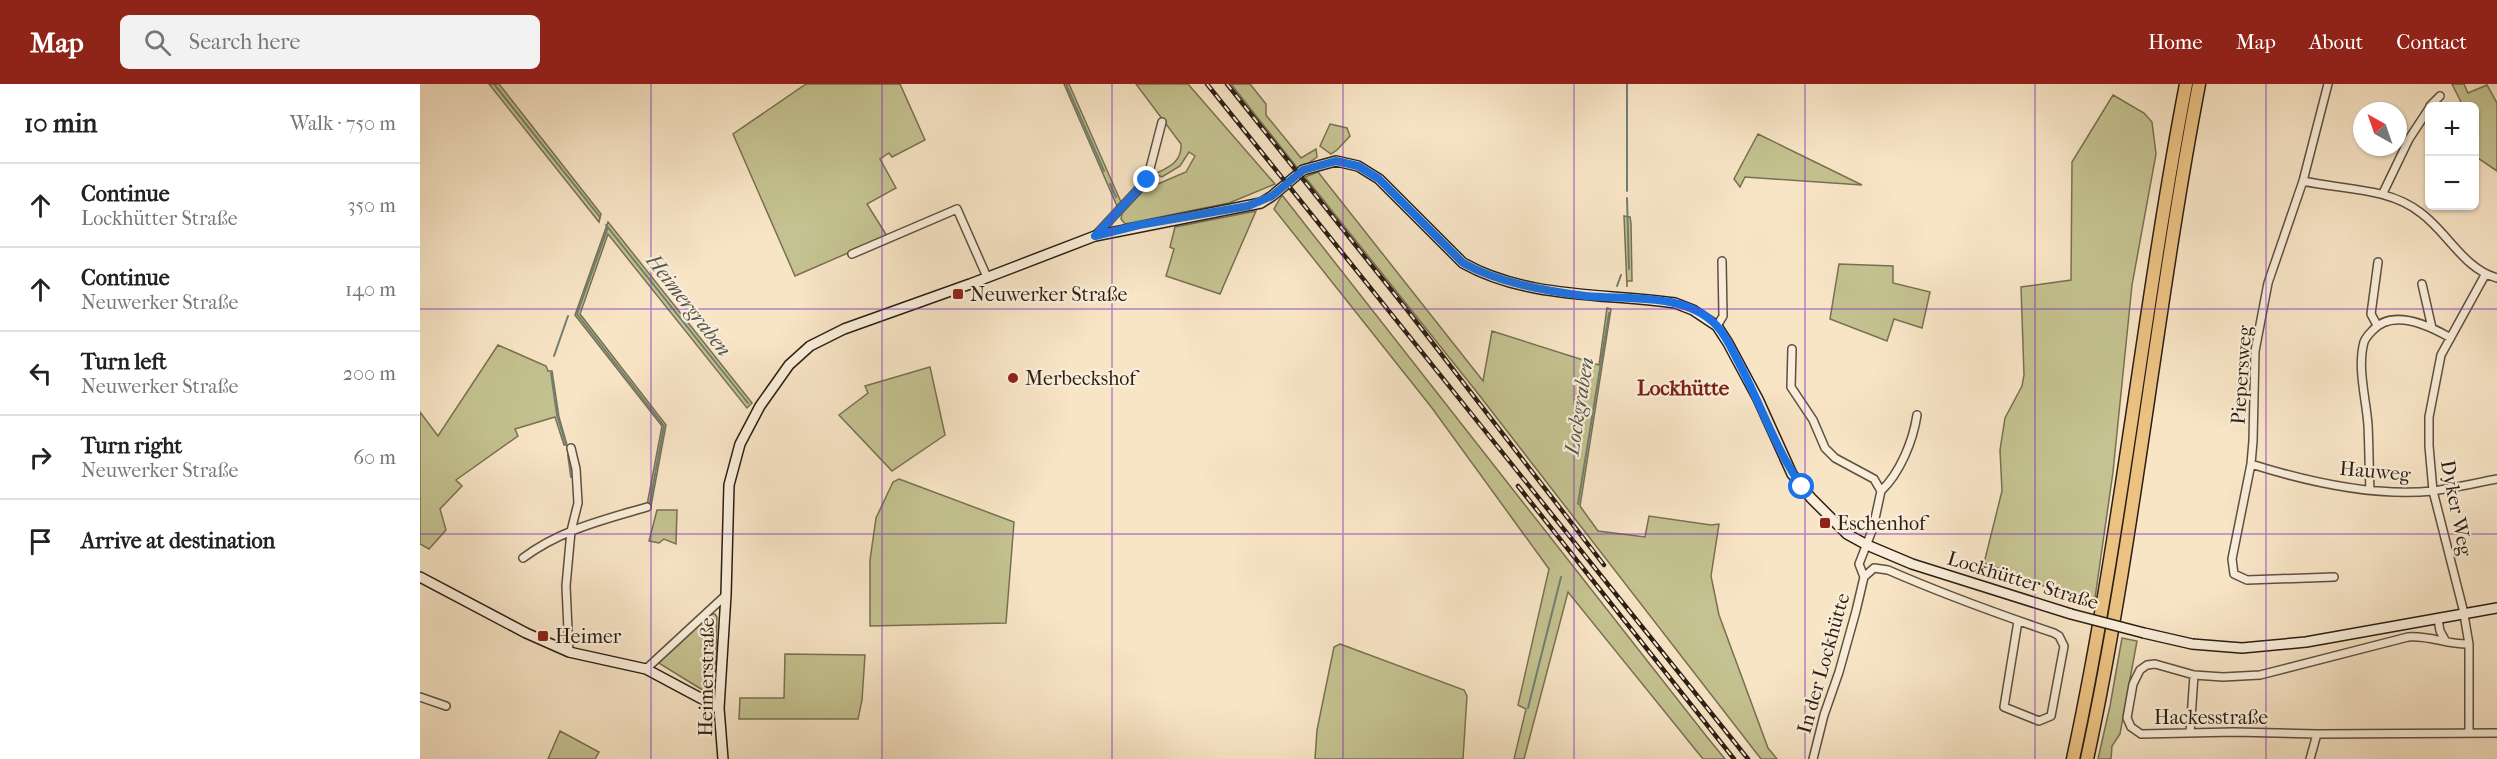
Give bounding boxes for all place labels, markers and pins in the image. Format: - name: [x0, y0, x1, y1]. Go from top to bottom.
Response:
- place label: Neuwerker Straße: [970, 283, 1127, 306]
- marker: Neuwerker Straße: [951, 287, 965, 301]
- place label: Merbeckshof: [1025, 367, 1140, 390]
- marker: Merbeckshof: [1006, 371, 1020, 385]
- place label: Eschenhof: [1837, 512, 1930, 535]
- marker: Eschenhof: [1818, 516, 1832, 530]
- place label: Heimer: [555, 625, 622, 648]
- marker: Heimer: [536, 629, 550, 643]

